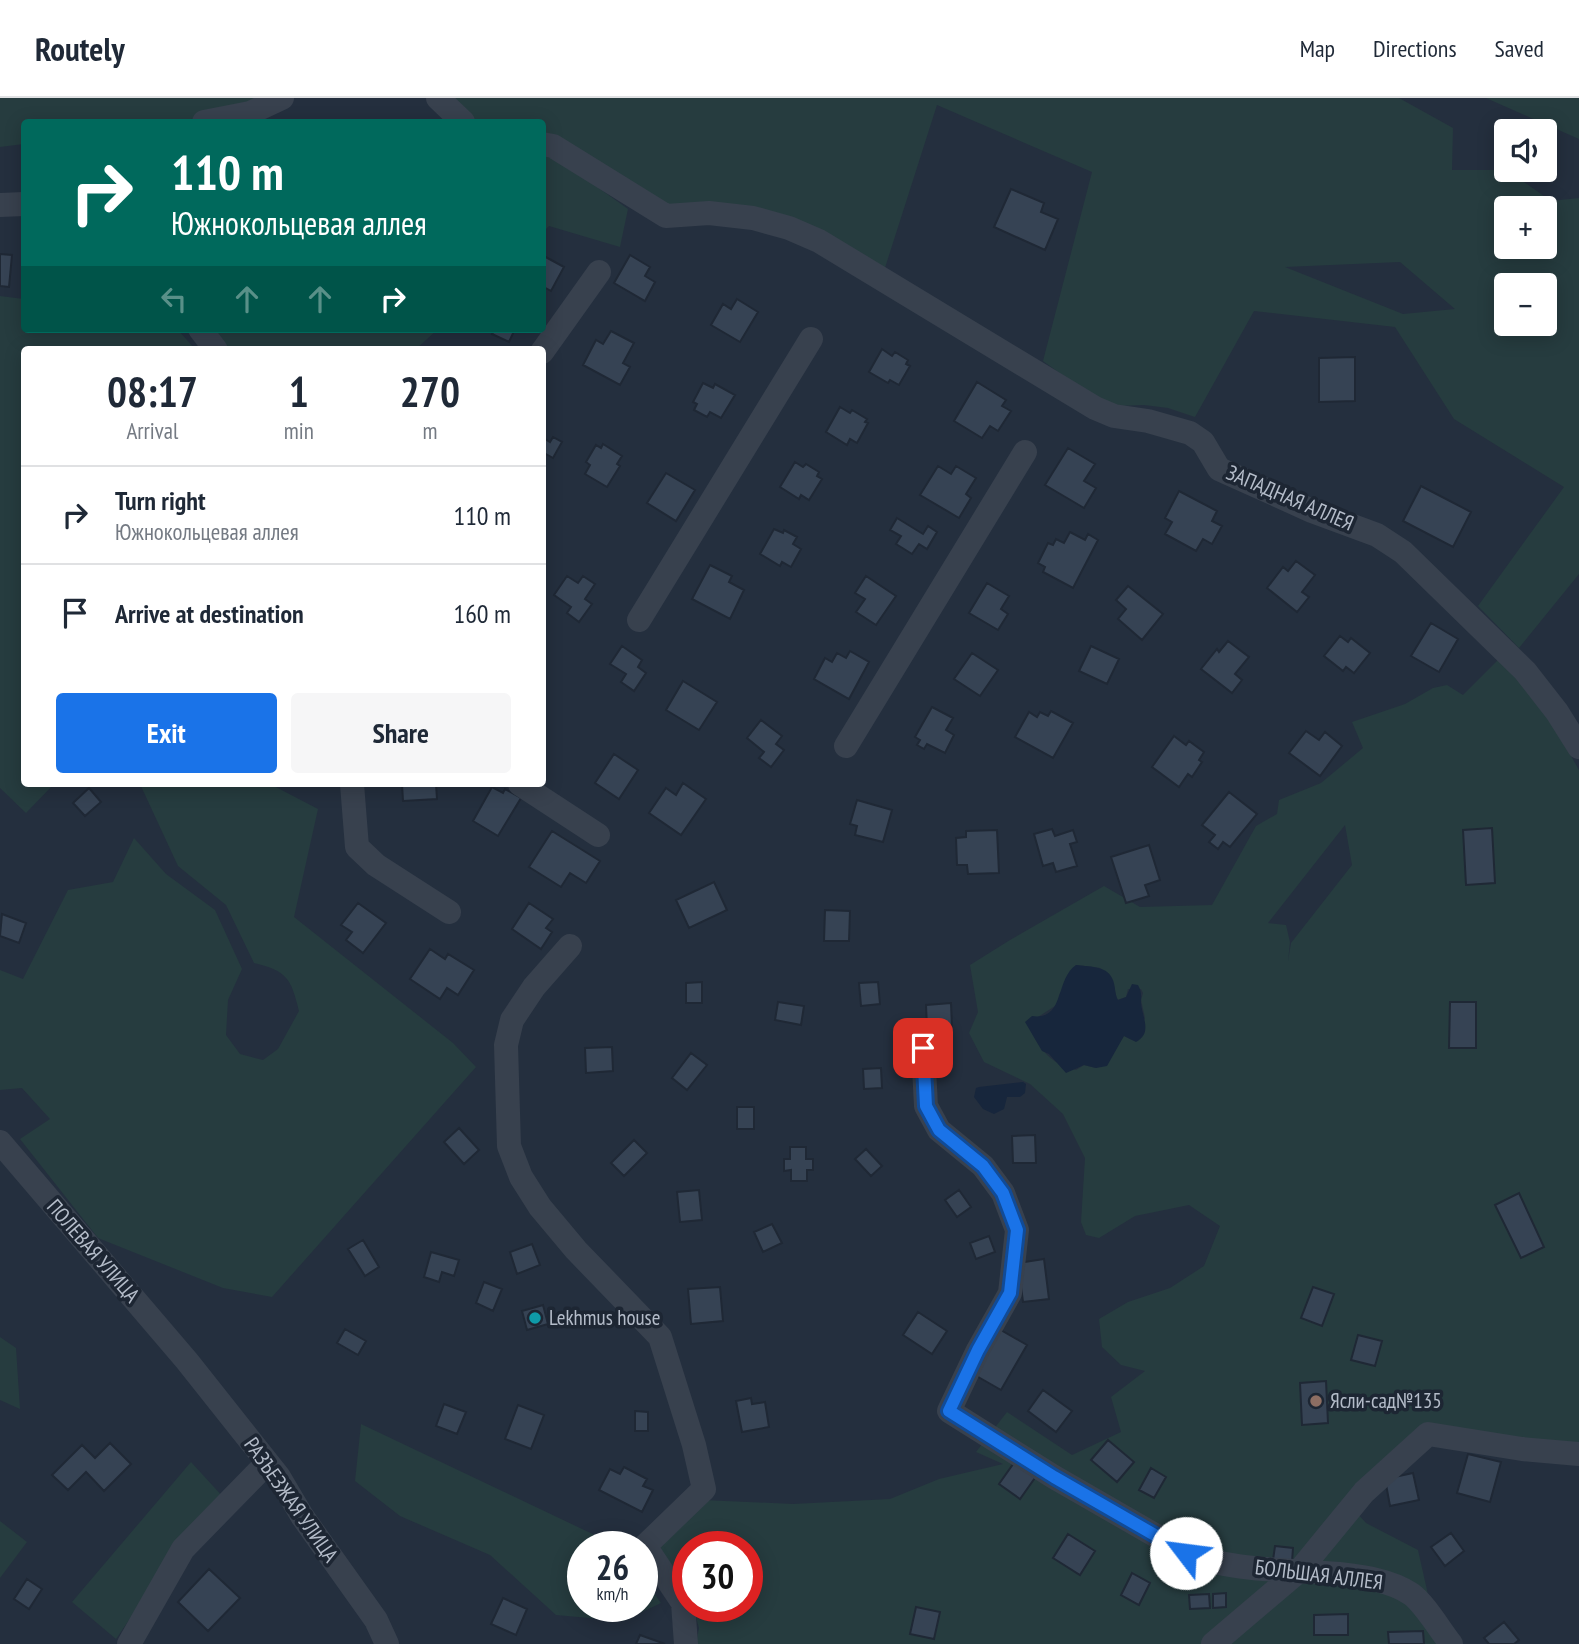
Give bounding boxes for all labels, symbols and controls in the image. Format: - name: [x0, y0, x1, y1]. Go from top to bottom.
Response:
- text: Routely: [35, 27, 125, 70]
- text: Map: [1300, 33, 1335, 64]
- text: Directions: [1373, 33, 1457, 64]
- text: Saved: [1495, 33, 1544, 64]
- map controls: [1494, 119, 1557, 336]
- button: sound: [1494, 119, 1557, 182]
- text: 110 m: [171, 140, 284, 204]
- icon: right: [56, 147, 147, 238]
- button: +: [1494, 196, 1557, 259]
- text: Южнокольцевая аллея: [171, 202, 427, 244]
- button: −: [1494, 273, 1557, 336]
- icon: left: [155, 280, 193, 318]
- icon: ahead: [228, 280, 266, 318]
- icon: ahead: [301, 280, 339, 318]
- icon: right: [374, 280, 412, 318]
- text: 08:17: [107, 364, 198, 419]
- text: 1: [289, 364, 309, 419]
- text: 270: [400, 364, 460, 419]
- text: Arrival: [126, 416, 178, 445]
- text: min: [284, 416, 314, 445]
- text: m: [422, 416, 437, 445]
- street label: ЗАПАДНАЯ АЛЛЕЯ: [1223, 459, 1358, 536]
- text: Turn right: [115, 484, 206, 517]
- icon: right: [56, 496, 94, 534]
- text: 110 m: [453, 499, 511, 532]
- text: Южнокольцевая аллея: [115, 517, 299, 546]
- icon: arrive: [56, 594, 94, 632]
- text: Arrive at destination: [115, 597, 304, 630]
- text: 160 m: [453, 597, 511, 630]
- button: Exit: [56, 693, 277, 773]
- button: Share: [291, 693, 511, 773]
- pin: [893, 1018, 953, 1078]
- icon: arrive: [904, 1029, 942, 1067]
- street label: ПОЛЕВАЯ УЛИЦА: [41, 1193, 146, 1308]
- place label: Lekhmus house: [549, 1304, 660, 1331]
- marker: Lekhmus house: [527, 1310, 543, 1326]
- place label: Ясли-сад№135: [1330, 1387, 1442, 1414]
- marker: Ясли-сад№135: [1308, 1393, 1324, 1409]
- street label: РАЗЪЕЗЖАЯ УЛИЦА: [238, 1432, 344, 1567]
- position arrow: [1149, 1516, 1223, 1590]
- speed limit sign: 30: [672, 1531, 763, 1622]
- text: 26: [596, 1544, 629, 1590]
- street label: БОЛЬШАЯ АЛЛЕЯ: [1254, 1553, 1385, 1596]
- text: km/h: [597, 1582, 628, 1605]

